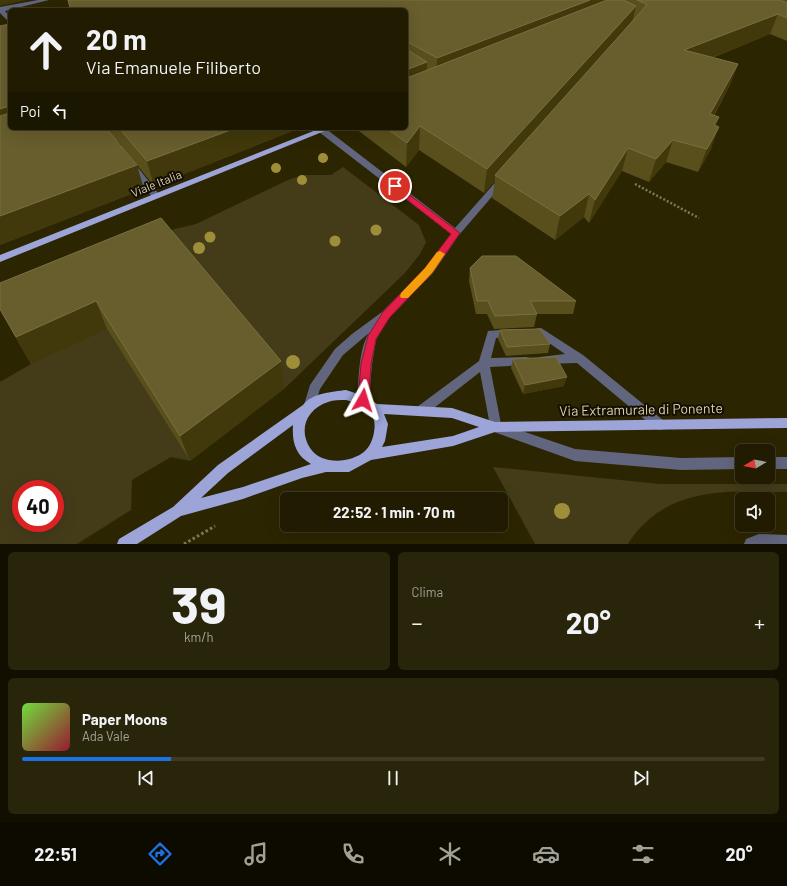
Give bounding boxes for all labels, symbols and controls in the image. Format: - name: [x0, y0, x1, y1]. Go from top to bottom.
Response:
- text: 20 m: [86, 22, 147, 56]
- icon: ahead: [20, 24, 72, 76]
- text: Via Emanuele Filiberto: [86, 56, 261, 78]
- icon: left: [49, 100, 71, 122]
- text: Poi: [20, 102, 41, 120]
- street label: Viale Italia: [129, 167, 183, 199]
- pin: [378, 169, 412, 203]
- icon: arrive: [384, 175, 406, 197]
- position arrow: [342, 379, 384, 421]
- street label: Via Extramurale di Ponente: [559, 399, 723, 419]
- north arrow: [735, 444, 775, 484]
- map controls: [735, 444, 775, 532]
- speed limit sign: 40: [12, 480, 64, 532]
- button: sound: [735, 492, 775, 532]
- text: 22:52 · 1 min · 70 m: [333, 503, 455, 521]
- text: 39: [171, 572, 227, 634]
- text: Clima: [412, 584, 443, 600]
- text: 20°: [566, 604, 611, 640]
- text: −: [412, 609, 423, 635]
- text: +: [754, 609, 765, 635]
- text: km/h: [184, 629, 213, 645]
- text: Paper Moons: [82, 710, 167, 728]
- text: Ada Vale: [82, 728, 130, 744]
- icon: previous: [135, 767, 157, 789]
- icon: pause: [382, 767, 404, 789]
- icon: next: [630, 767, 652, 789]
- icon: directions: [146, 840, 174, 868]
- icon: music: [242, 840, 270, 868]
- icon: phone: [339, 840, 367, 868]
- icon: climate: [436, 840, 464, 868]
- icon: car: [532, 840, 560, 868]
- icon: filters: [629, 840, 657, 868]
- text: 22:51: [34, 843, 77, 865]
- text: 20°: [726, 843, 753, 865]

